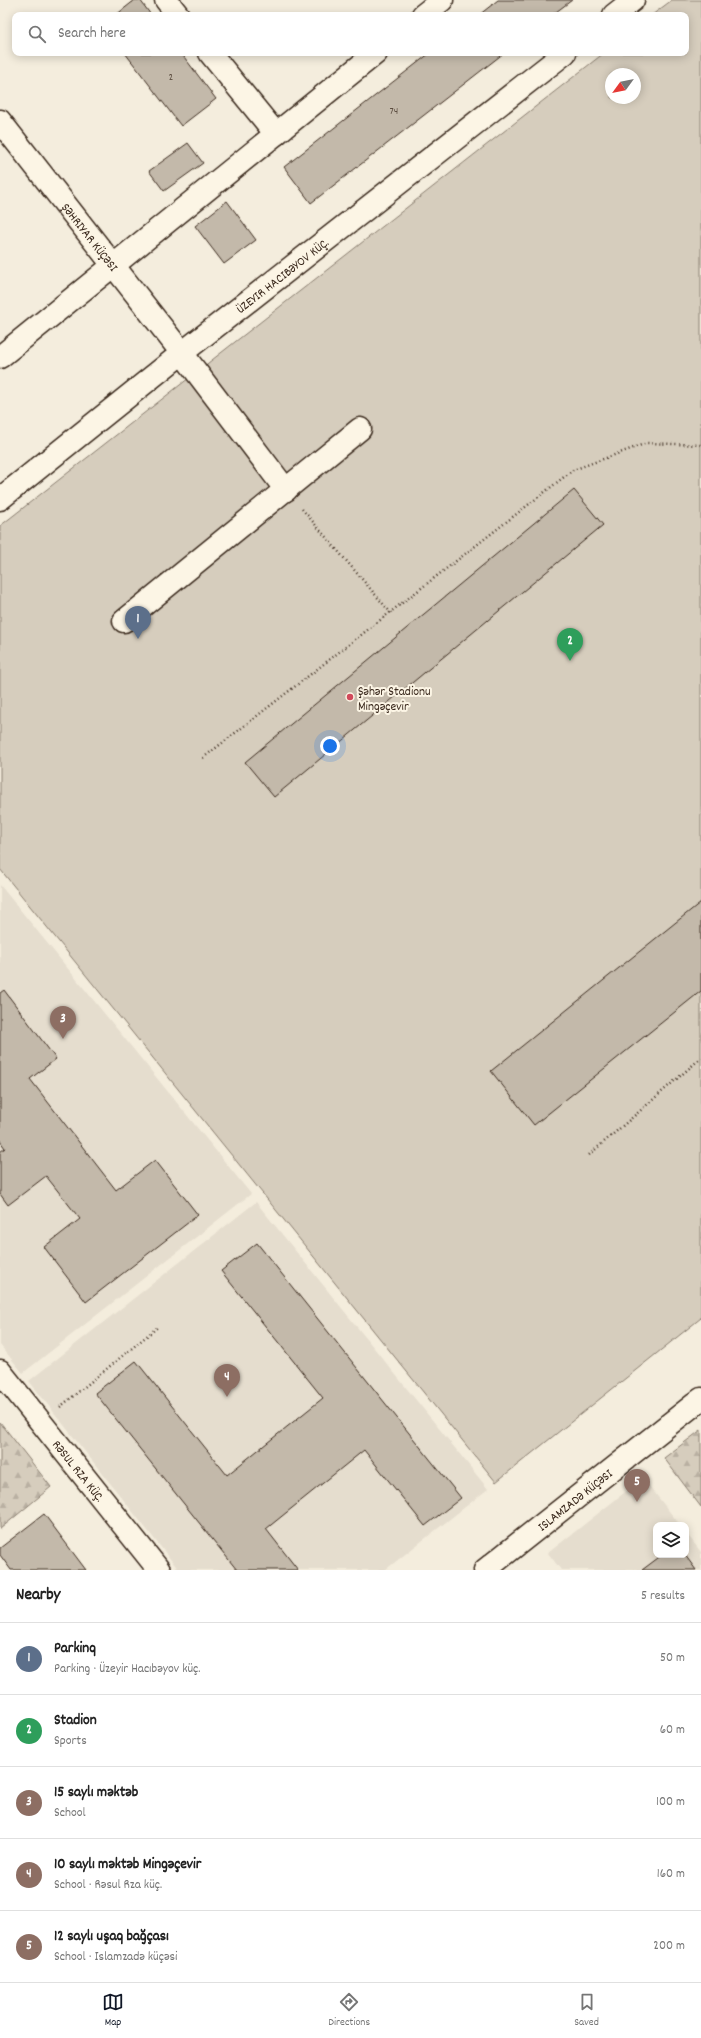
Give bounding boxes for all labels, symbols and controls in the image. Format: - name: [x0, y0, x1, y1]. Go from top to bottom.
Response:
- search box: [12, 12, 689, 56]
- icon: search: [26, 23, 48, 45]
- text: Search here: [58, 23, 126, 45]
- north arrow: [605, 68, 641, 104]
- house number: 2: [169, 70, 174, 86]
- house number: 74: [390, 104, 398, 120]
- street label: ŞƏHRIYAR KÜÇƏSI: [56, 200, 122, 276]
- street label: ÜZEYIR HACIBƏYOV KÜÇ.: [233, 234, 334, 319]
- pin: 1: [125, 606, 151, 639]
- pin: 2: [557, 628, 583, 661]
- place label: Şəhər Stadionu Mingəçevir: [358, 683, 431, 717]
- marker: Şəhər Stadionu Mingəçevir: [345, 692, 355, 702]
- your location: [320, 736, 340, 756]
- pin: 3: [50, 1006, 76, 1039]
- pin: 4: [214, 1364, 240, 1397]
- street label: RƏSUL RZA KÜÇ.: [47, 1437, 108, 1507]
- street label: ISLAMZADƏ KÜÇƏSI: [534, 1465, 618, 1537]
- pin: 5: [624, 1469, 650, 1502]
- map controls: [653, 1522, 689, 1558]
- button: layers: [653, 1522, 689, 1558]
- text: Nearby: [16, 1584, 60, 1608]
- text: 5 results: [641, 1587, 685, 1606]
- text: Parkinq: [54, 1638, 96, 1660]
- text: 1: [28, 1649, 30, 1668]
- text: 50 m: [660, 1649, 685, 1668]
- text: Parking · Üzeyir Hacıbəyov küç.: [54, 1660, 200, 1679]
- text: Stadion: [54, 1710, 97, 1732]
- text: 2: [26, 1721, 32, 1740]
- text: 60 m: [660, 1721, 685, 1740]
- text: Sports: [54, 1732, 87, 1751]
- text: 15 saylı məktəb: [54, 1782, 138, 1804]
- text: 3: [26, 1793, 32, 1812]
- text: 100 m: [656, 1793, 685, 1812]
- text: School: [54, 1804, 86, 1823]
- text: 10 saylı məktəb Mingəçevir: [54, 1854, 201, 1876]
- text: 4: [26, 1865, 32, 1884]
- text: 160 m: [657, 1865, 685, 1884]
- text: School · Rəsul Rza küç.: [54, 1876, 162, 1895]
- text: 12 saylı uşaq bağçası: [54, 1926, 169, 1948]
- text: 5: [26, 1937, 32, 1956]
- text: 200 m: [653, 1937, 685, 1956]
- text: School · Islamzadə küçəsi: [54, 1948, 177, 1967]
- tab: Map: [102, 1991, 124, 2031]
- tab: Directions: [328, 1991, 370, 2031]
- tab: Saved: [574, 1991, 599, 2031]

